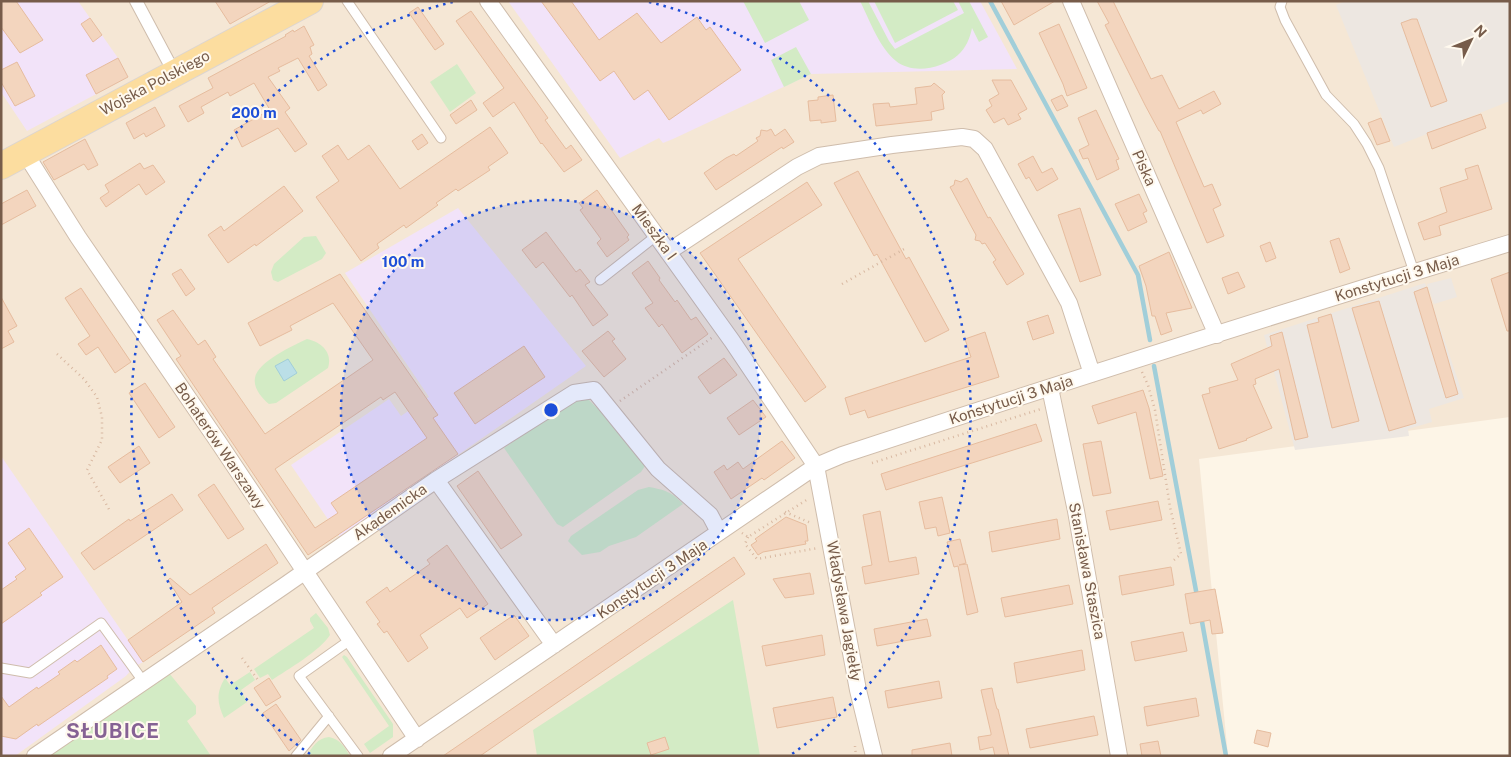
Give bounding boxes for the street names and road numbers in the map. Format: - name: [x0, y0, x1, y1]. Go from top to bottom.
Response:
- street label: Wojska Polskiego: [97, 46, 213, 119]
- street label: Piska: [1129, 147, 1160, 188]
- street label: Mieszka I: [629, 201, 680, 263]
- street label: Konstytucji 3 Maja: [1333, 251, 1461, 305]
- street label: Konstytucji 3 Maja: [947, 372, 1075, 428]
- street label: Bohaterów Warszawy: [172, 379, 269, 512]
- street label: Akademicka: [350, 480, 430, 543]
- street label: Stanisława Staszica: [1066, 501, 1109, 641]
- street label: Konstytucji 3 Maja: [593, 535, 710, 622]
- street label: Władysława Jagiełły: [824, 539, 865, 683]

